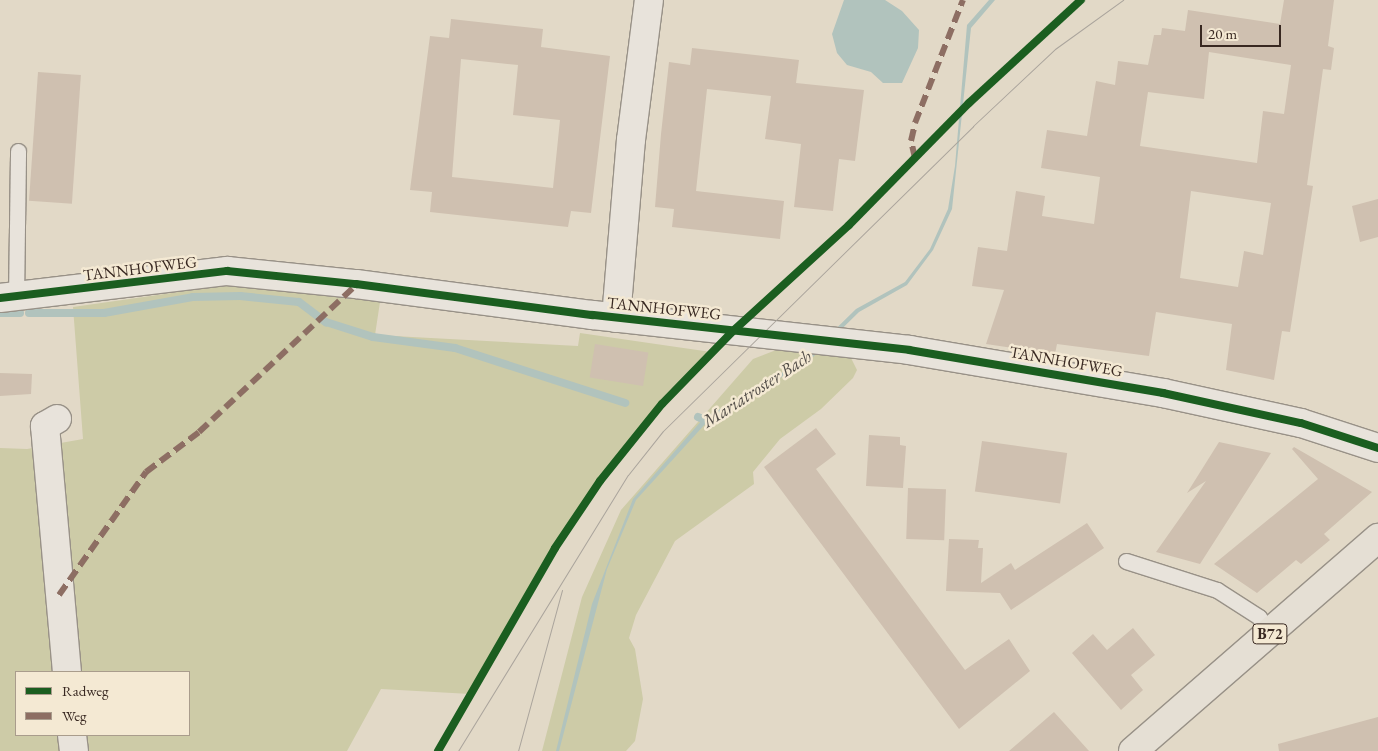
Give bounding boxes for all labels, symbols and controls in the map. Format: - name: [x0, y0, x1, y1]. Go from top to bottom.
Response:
- scale bar: [1203, 15, 1284, 47]
- text: 20 m: [1208, 24, 1237, 43]
- street label: TANNHOFWEG: [82, 252, 198, 286]
- street label: TANNHOFWEG: [606, 293, 722, 325]
- street label: TANNHOFWEG: [1008, 343, 1124, 381]
- water label: Mariatroster Bach: [698, 346, 816, 432]
- road number: B72: [1251, 622, 1289, 646]
- legend: [15, 671, 190, 736]
- text: Radweg: [62, 681, 109, 700]
- text: Weg: [62, 706, 87, 725]

